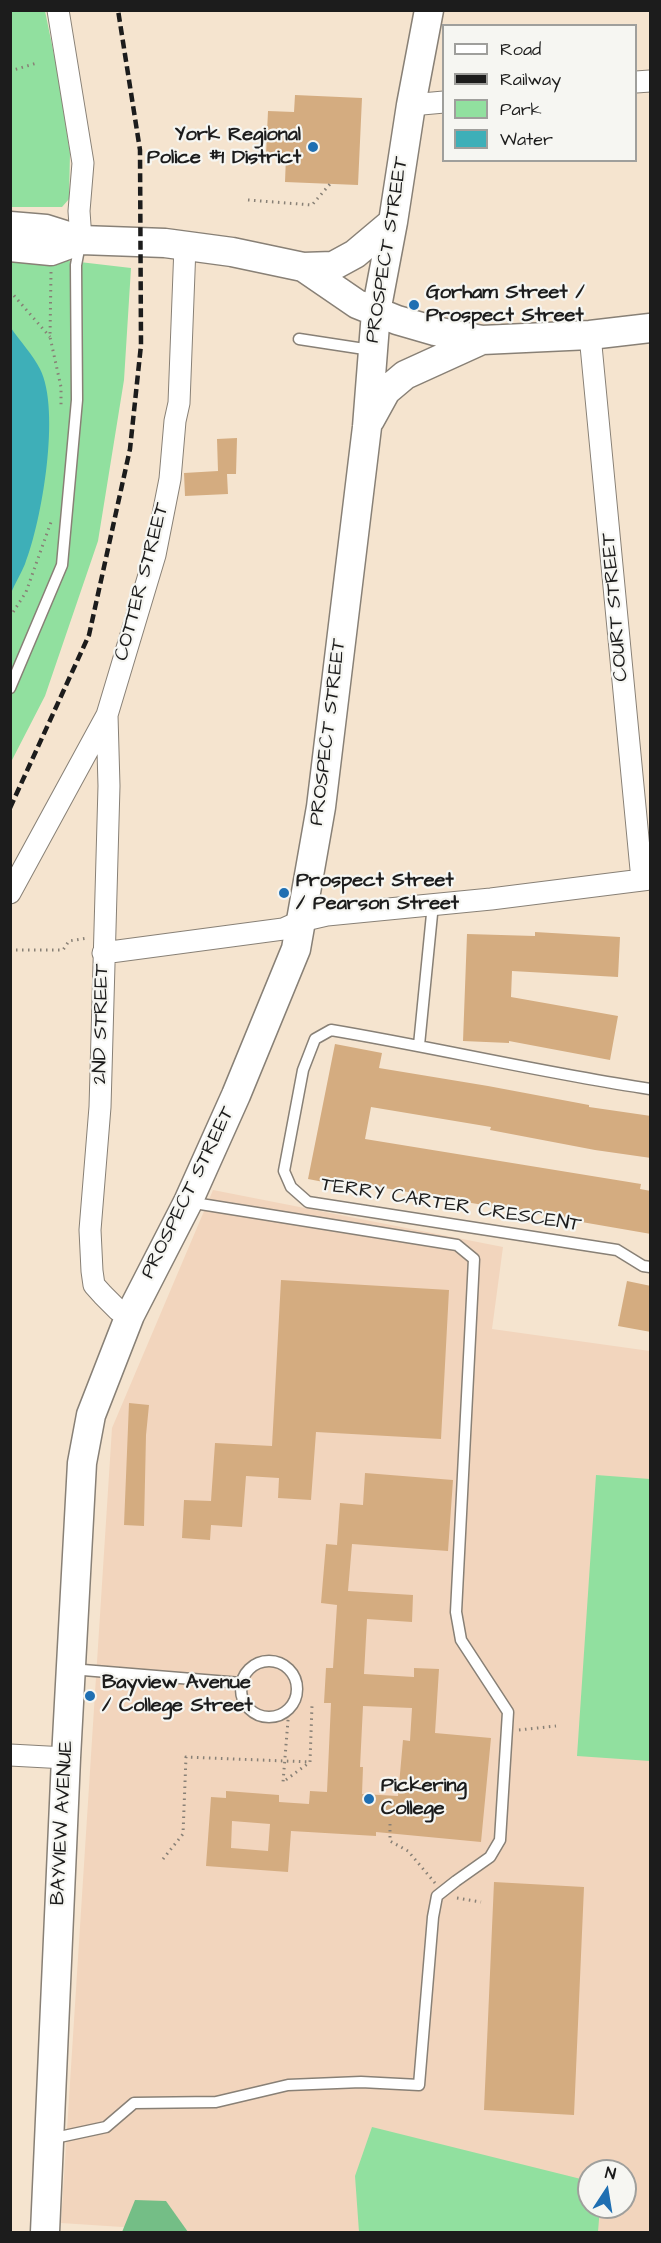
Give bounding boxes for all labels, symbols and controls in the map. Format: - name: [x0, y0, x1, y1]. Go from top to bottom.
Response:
- legend: [442, 24, 637, 162]
- text: Road: [500, 37, 541, 62]
- text: Railway: [500, 67, 561, 92]
- text: Park: [500, 97, 542, 122]
- place label: York Regional Police #1 District: [147, 124, 301, 171]
- text: Water: [500, 127, 553, 152]
- marker: York Regional Police #1 District: [306, 140, 320, 154]
- street label: PROSPECT STREET: [361, 155, 415, 345]
- place label: Gorham Street / Prospect Street: [426, 282, 585, 329]
- marker: Gorham Street / Prospect Street: [407, 298, 421, 312]
- street label: COTTER STREET: [110, 501, 176, 663]
- street label: COURT STREET: [598, 532, 634, 682]
- street label: PROSPECT STREET: [306, 637, 352, 827]
- place label: Prospect Street / Pearson Street: [296, 870, 459, 917]
- marker: Prospect Street / Pearson Street: [277, 886, 291, 900]
- street label: 2ND STREET: [89, 963, 115, 1085]
- street label: PROSPECT STREET: [137, 1103, 241, 1283]
- street label: TERRY CARTER CRESCENT: [319, 1174, 583, 1238]
- place label: Bayview Avenue / College Street: [102, 1672, 252, 1719]
- marker: Bayview Avenue / College Street: [83, 1689, 97, 1703]
- street label: BAYVIEW AVENUE: [47, 1740, 79, 1906]
- place label: Pickering College: [381, 1775, 467, 1822]
- marker: Pickering College: [362, 1792, 376, 1806]
- north arrow: [577, 2159, 637, 2219]
- text: N: [603, 2162, 618, 2185]

